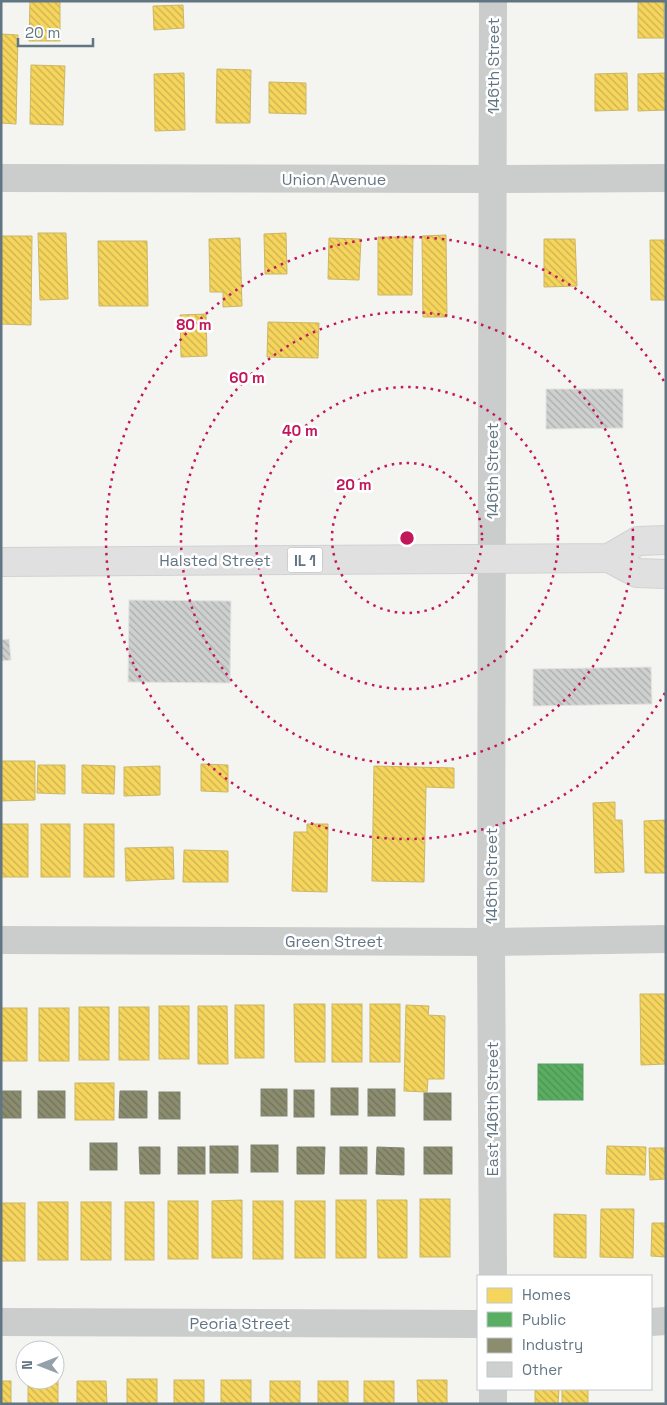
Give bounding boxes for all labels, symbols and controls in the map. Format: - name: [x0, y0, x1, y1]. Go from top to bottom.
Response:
- scale bar: [18, 15, 92, 47]
- street label: 146th Street: [483, 18, 504, 114]
- text: 20 m: [25, 23, 60, 42]
- street label: Union Avenue: [282, 169, 386, 190]
- text: 80 m: [176, 315, 212, 334]
- text: 60 m: [229, 368, 265, 387]
- text: 40 m: [282, 421, 318, 440]
- street label: 146th Street: [482, 423, 503, 519]
- text: 20 m: [336, 475, 372, 494]
- centre of rings: [398, 529, 416, 547]
- road number: IL 1: [288, 548, 322, 572]
- street label: Halsted Street: [159, 550, 271, 571]
- street label: 146th Street: [481, 828, 502, 924]
- street label: Green Street: [285, 931, 383, 952]
- street label: East 146th Street: [482, 1042, 503, 1176]
- legend: [477, 1275, 652, 1390]
- text: Homes: [522, 1285, 571, 1304]
- text: Public: [522, 1310, 566, 1329]
- street label: Peoria Street: [190, 1313, 290, 1334]
- text: Industry: [522, 1335, 583, 1354]
- north arrow: [15, 1340, 65, 1390]
- text: N: [18, 1360, 36, 1370]
- text: Other: [522, 1360, 563, 1379]

